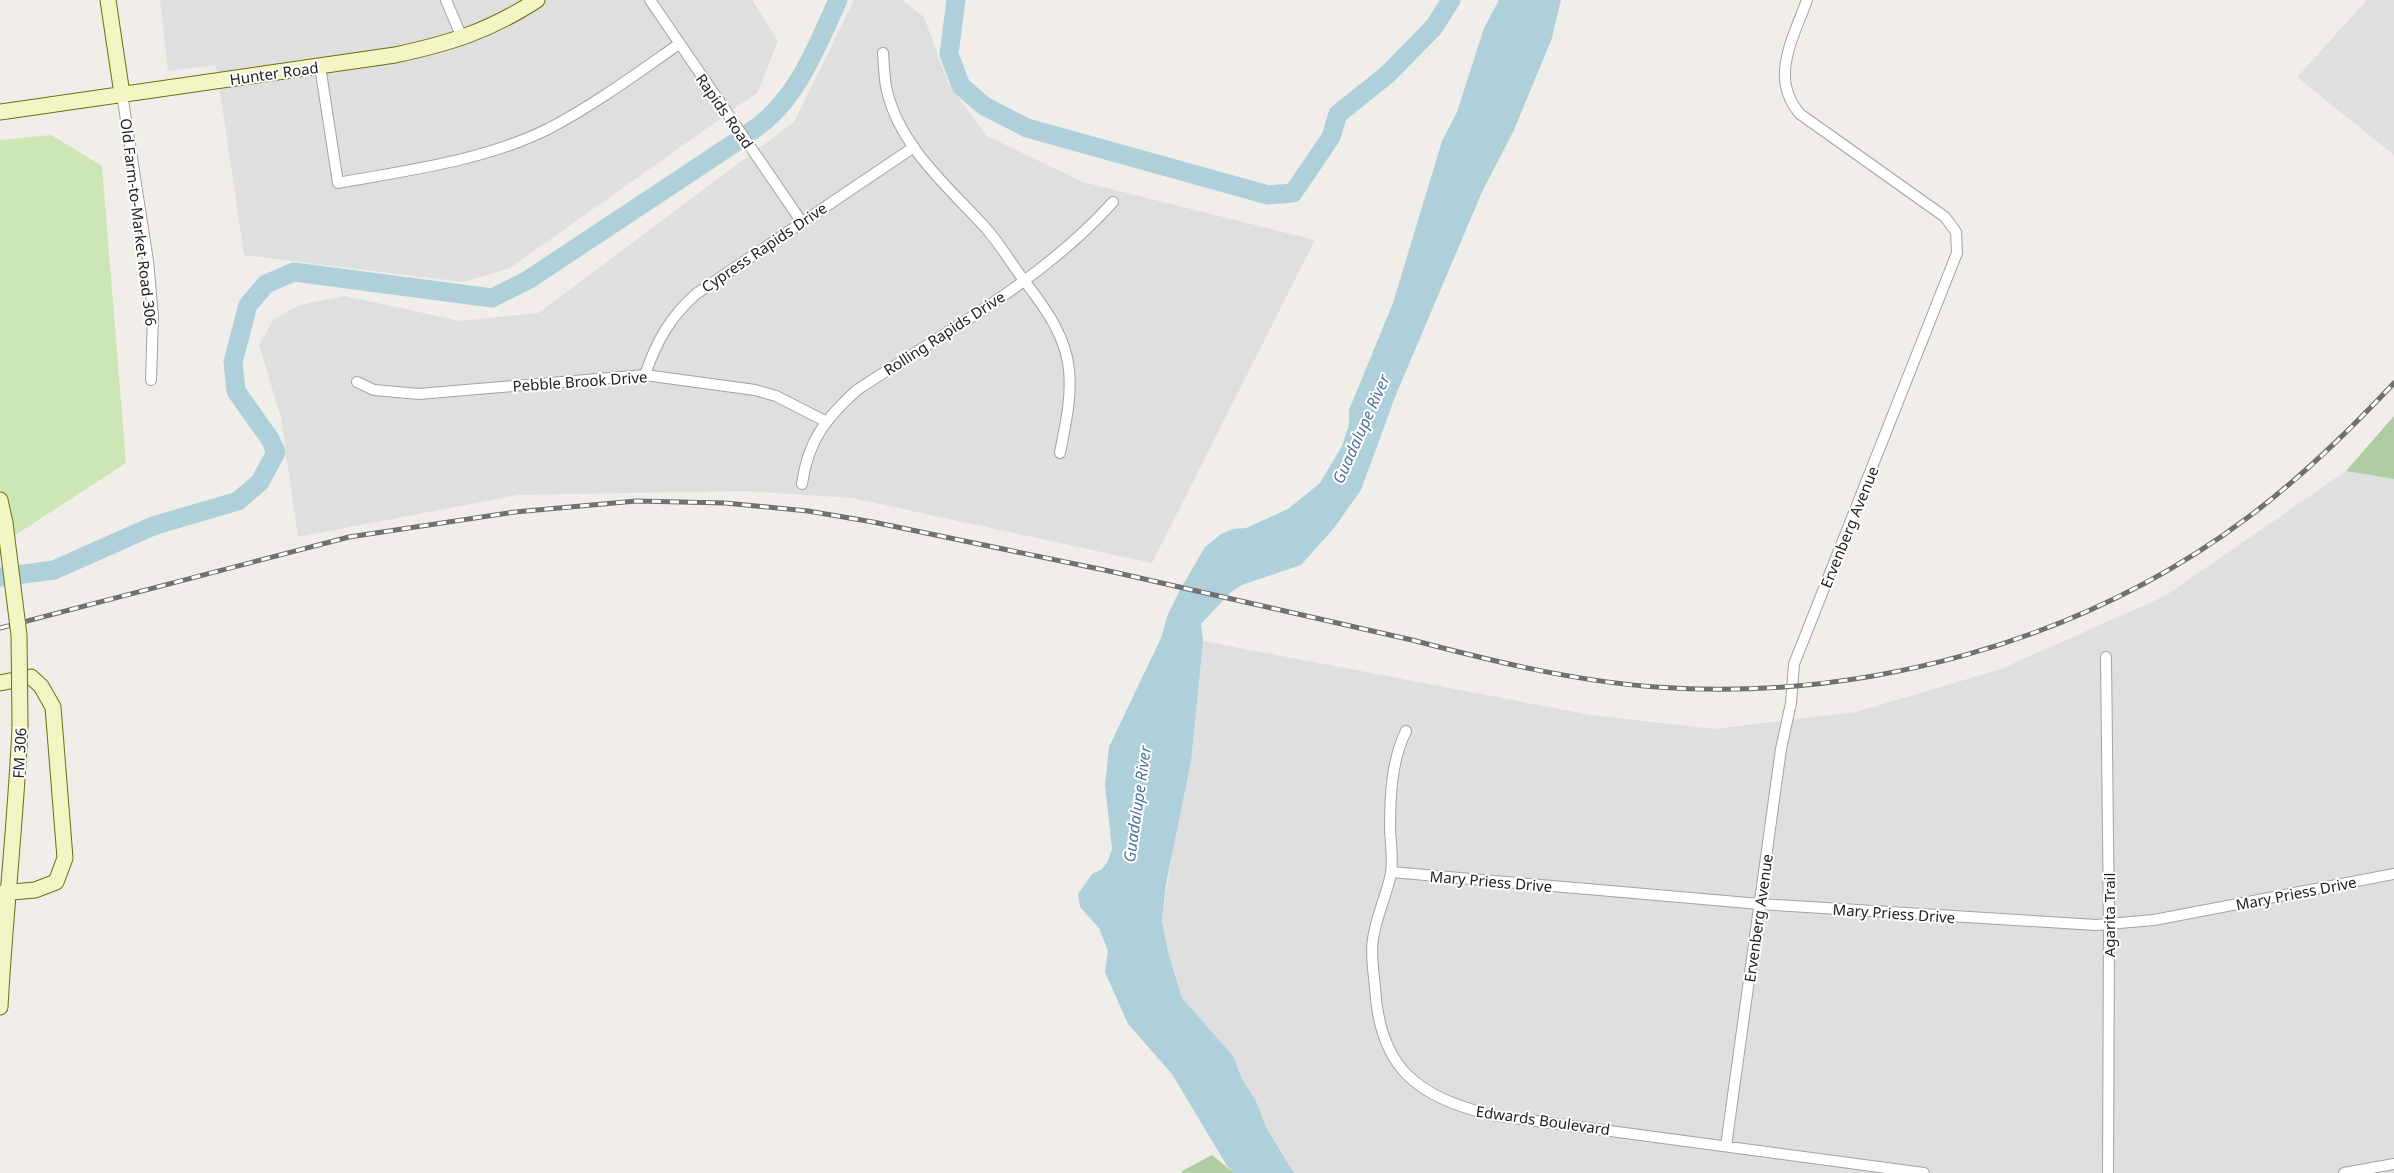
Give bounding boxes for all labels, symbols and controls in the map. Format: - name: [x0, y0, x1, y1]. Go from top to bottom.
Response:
- street label: Hunter Road: [228, 57, 320, 89]
- street label: Rapids Road: [692, 70, 758, 152]
- street label: Old Farm-to-Market Road 306: [116, 117, 162, 327]
- street label: Cypress Rapids Drive: [697, 198, 831, 296]
- street label: Rolling Rapids Drive: [880, 286, 1008, 380]
- street label: Pebble Brook Drive: [512, 366, 648, 396]
- water label: Guadalupe River: [1327, 370, 1395, 487]
- street label: Ervenberg Avenue: [1815, 463, 1883, 591]
- street label: FM 306: [8, 727, 30, 779]
- water label: Guadalupe River: [1118, 744, 1156, 864]
- street label: Ervenberg Avenue: [1739, 853, 1777, 983]
- street label: Mary Priess Drive: [1429, 866, 1553, 896]
- street label: Mary Priess Drive: [2234, 871, 2358, 915]
- street label: Agarita Trail: [2099, 873, 2119, 957]
- street label: Mary Priess Drive: [1832, 899, 1956, 927]
- street label: Edwards Boulevard: [1475, 1101, 1611, 1139]

